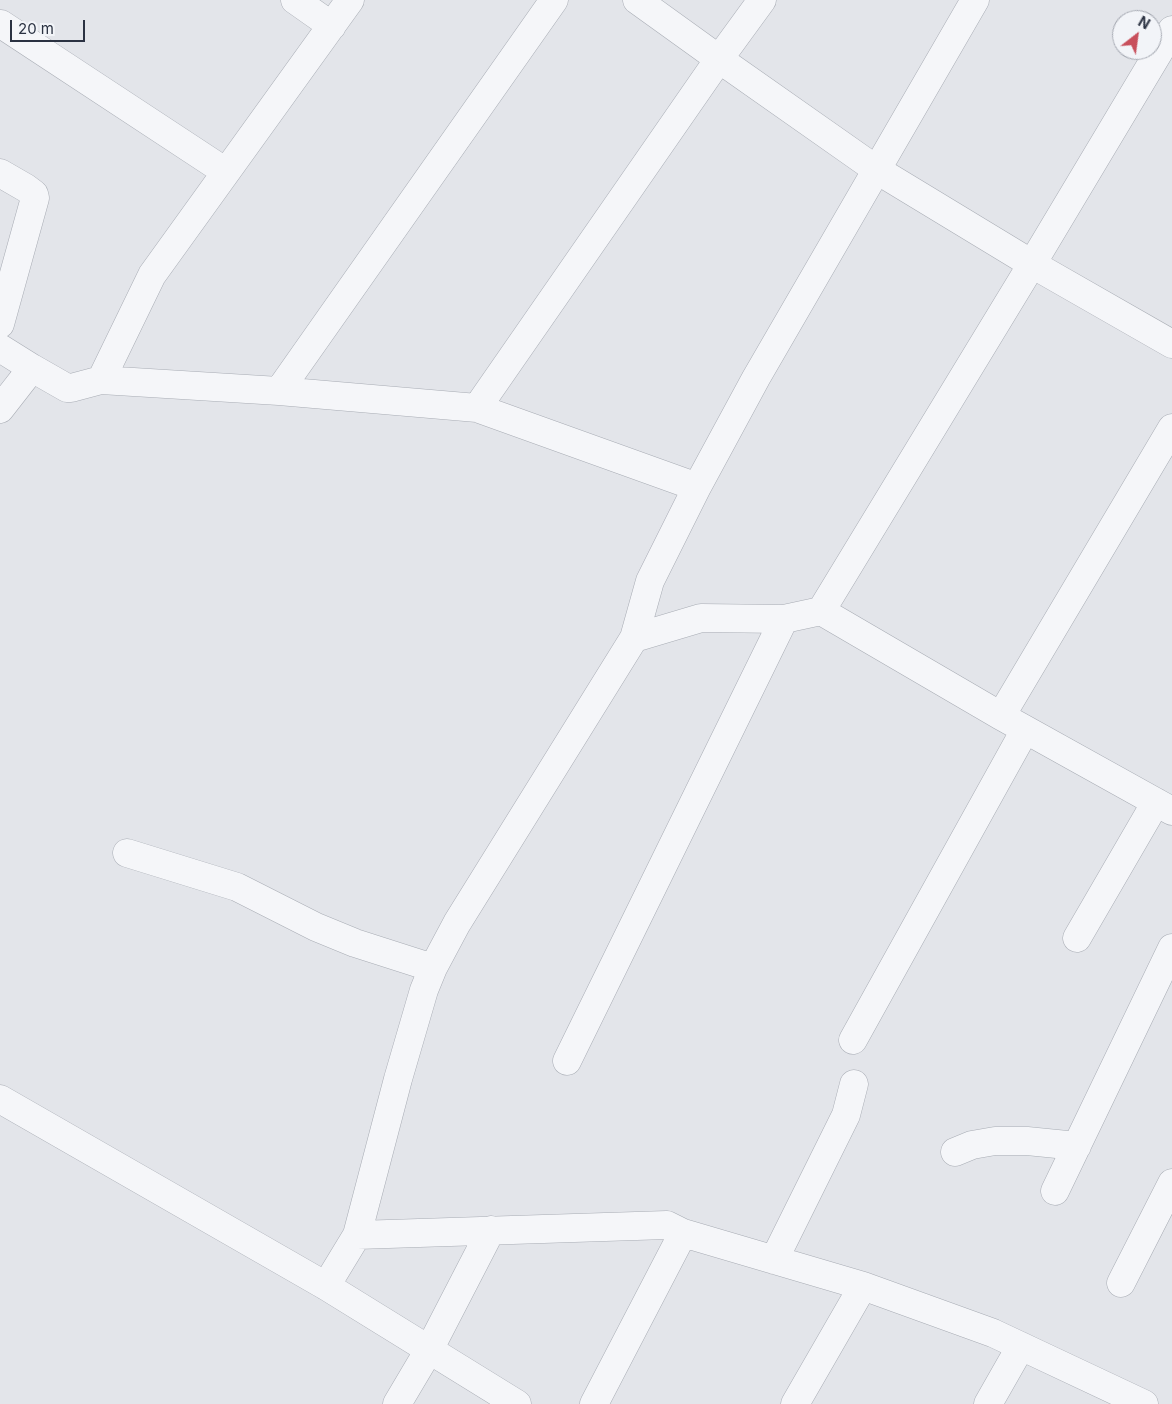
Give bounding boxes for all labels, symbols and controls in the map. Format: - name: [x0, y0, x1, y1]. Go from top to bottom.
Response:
- scale bar: [12, 10, 88, 42]
- north arrow: [1112, 10, 1162, 60]
- text: N: [1135, 12, 1153, 32]
- text: 20 m: [18, 19, 54, 38]

